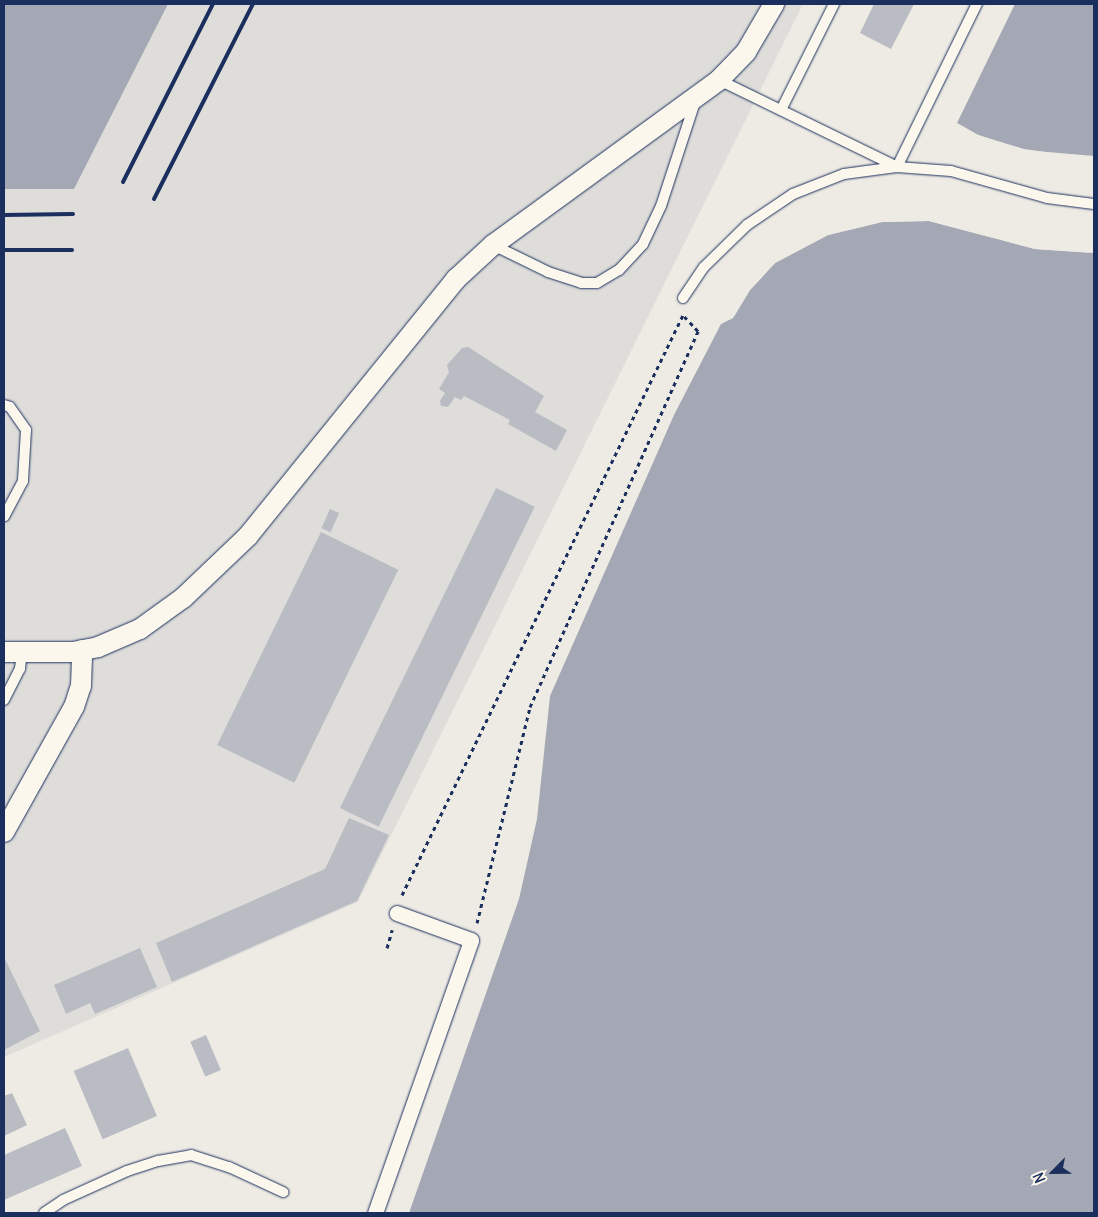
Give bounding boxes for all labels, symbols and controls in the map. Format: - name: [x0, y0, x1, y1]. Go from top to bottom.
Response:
- north arrow: [1028, 1147, 1078, 1197]
- text: N: [1029, 1170, 1049, 1186]

